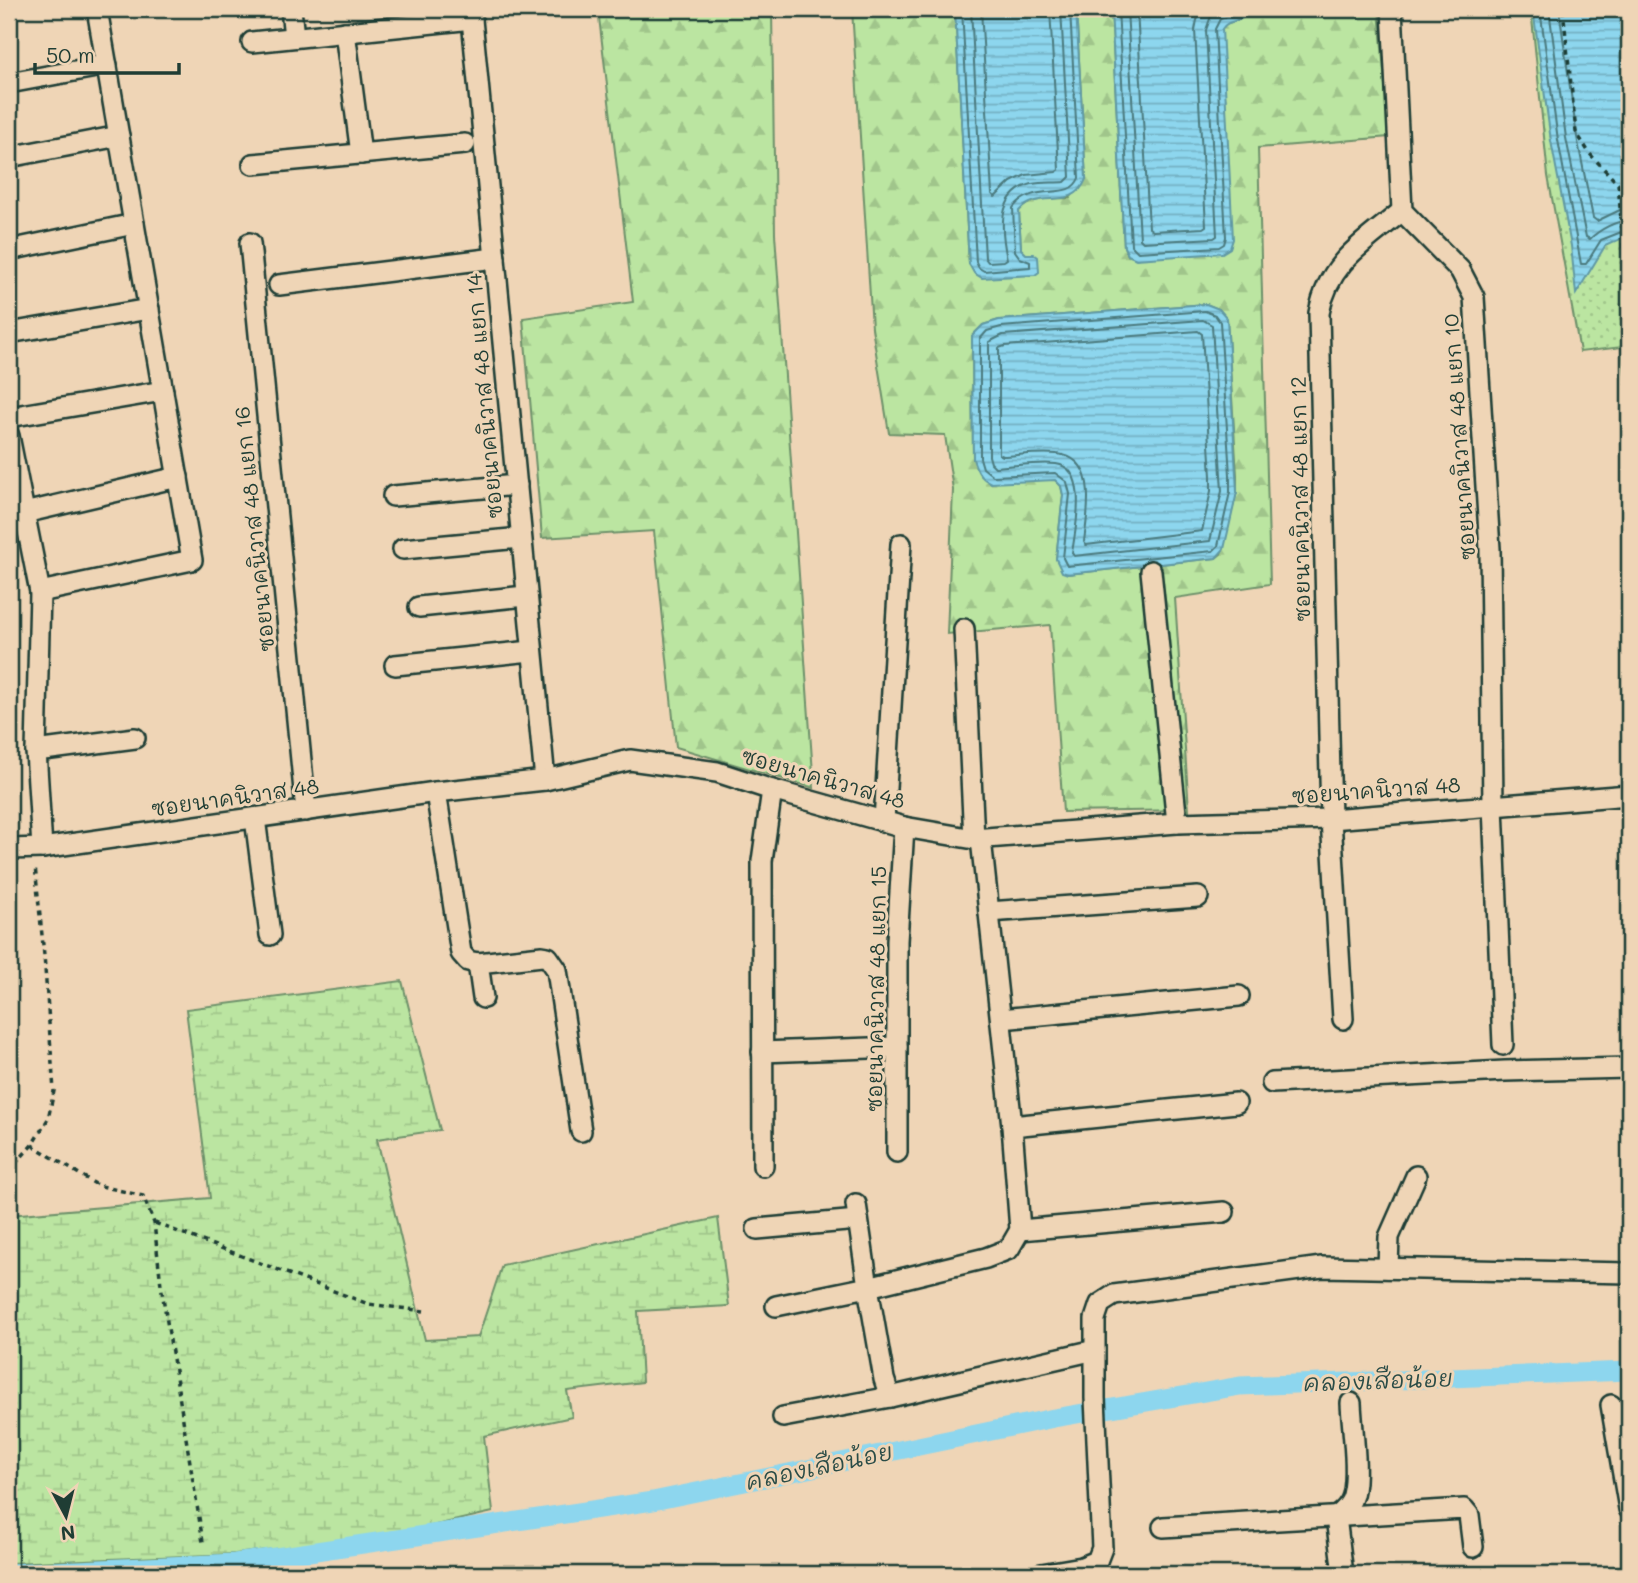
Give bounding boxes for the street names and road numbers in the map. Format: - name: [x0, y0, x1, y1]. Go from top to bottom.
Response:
- street label: ซอยนาคนิวาส 48 แยก 14: [459, 272, 508, 520]
- street label: ซอยนาคนิวาส 48 แยก 10: [1436, 313, 1481, 561]
- street label: ซอยนาคนิวาส 48 แยก 12: [1284, 376, 1315, 622]
- street label: ซอยนาคนิวาส 48 แยก 16: [227, 405, 280, 653]
- street label: ซอยนาคนิวาส 48: [738, 741, 908, 814]
- street label: ซอยนาคนิวาส 48: [1291, 770, 1461, 809]
- street label: ซอยนาคนิวาส 48: [149, 771, 320, 822]
- street label: ซอยนาคนิวาส 48 แยก 15: [860, 866, 891, 1112]

